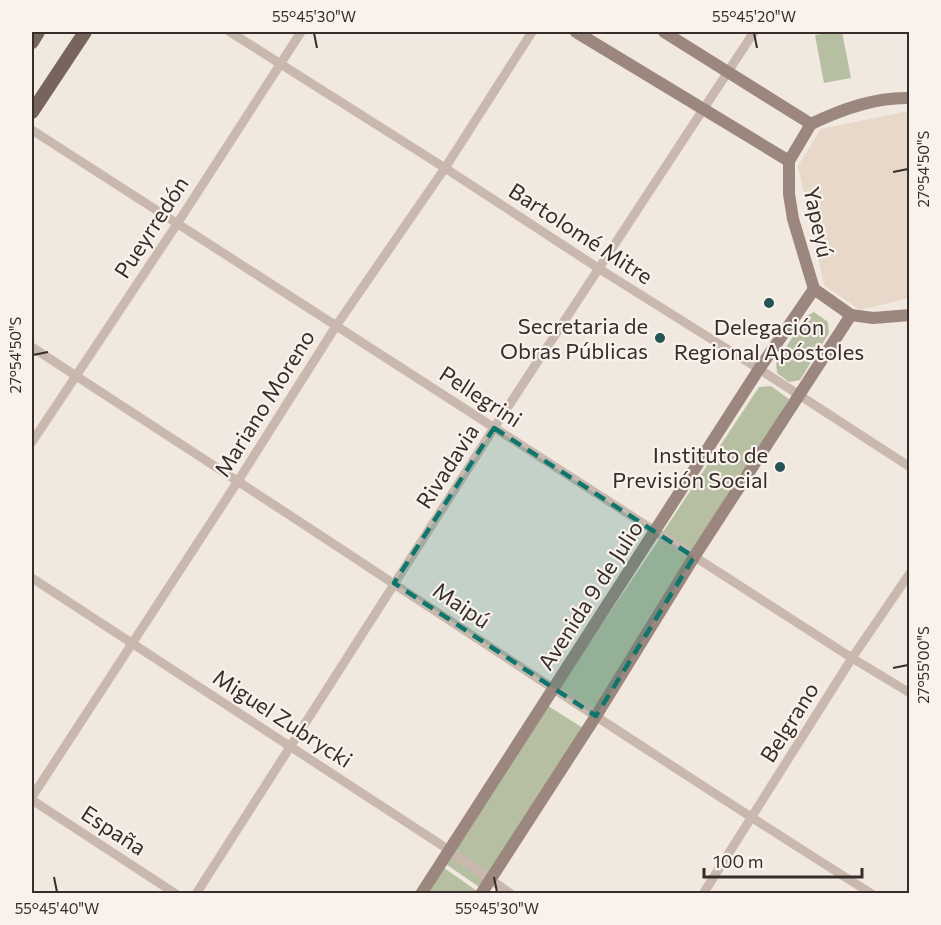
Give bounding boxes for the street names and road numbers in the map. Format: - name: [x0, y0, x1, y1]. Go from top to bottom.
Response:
- street label: Pueyrredón: [108, 171, 194, 283]
- street label: Bartolomé Mitre: [504, 176, 658, 290]
- street label: Yapeyú: [798, 184, 840, 260]
- street label: Mariano Moreno: [208, 325, 320, 481]
- street label: Pellegrini: [435, 360, 527, 432]
- street label: Rivadavia: [410, 419, 484, 513]
- street label: Avenida 9 de Julio: [532, 515, 648, 675]
- street label: Maipú: [428, 576, 496, 634]
- street label: Miguel Zubrycki: [208, 663, 358, 773]
- street label: Belgrano: [754, 677, 824, 767]
- street label: España: [77, 799, 151, 861]

